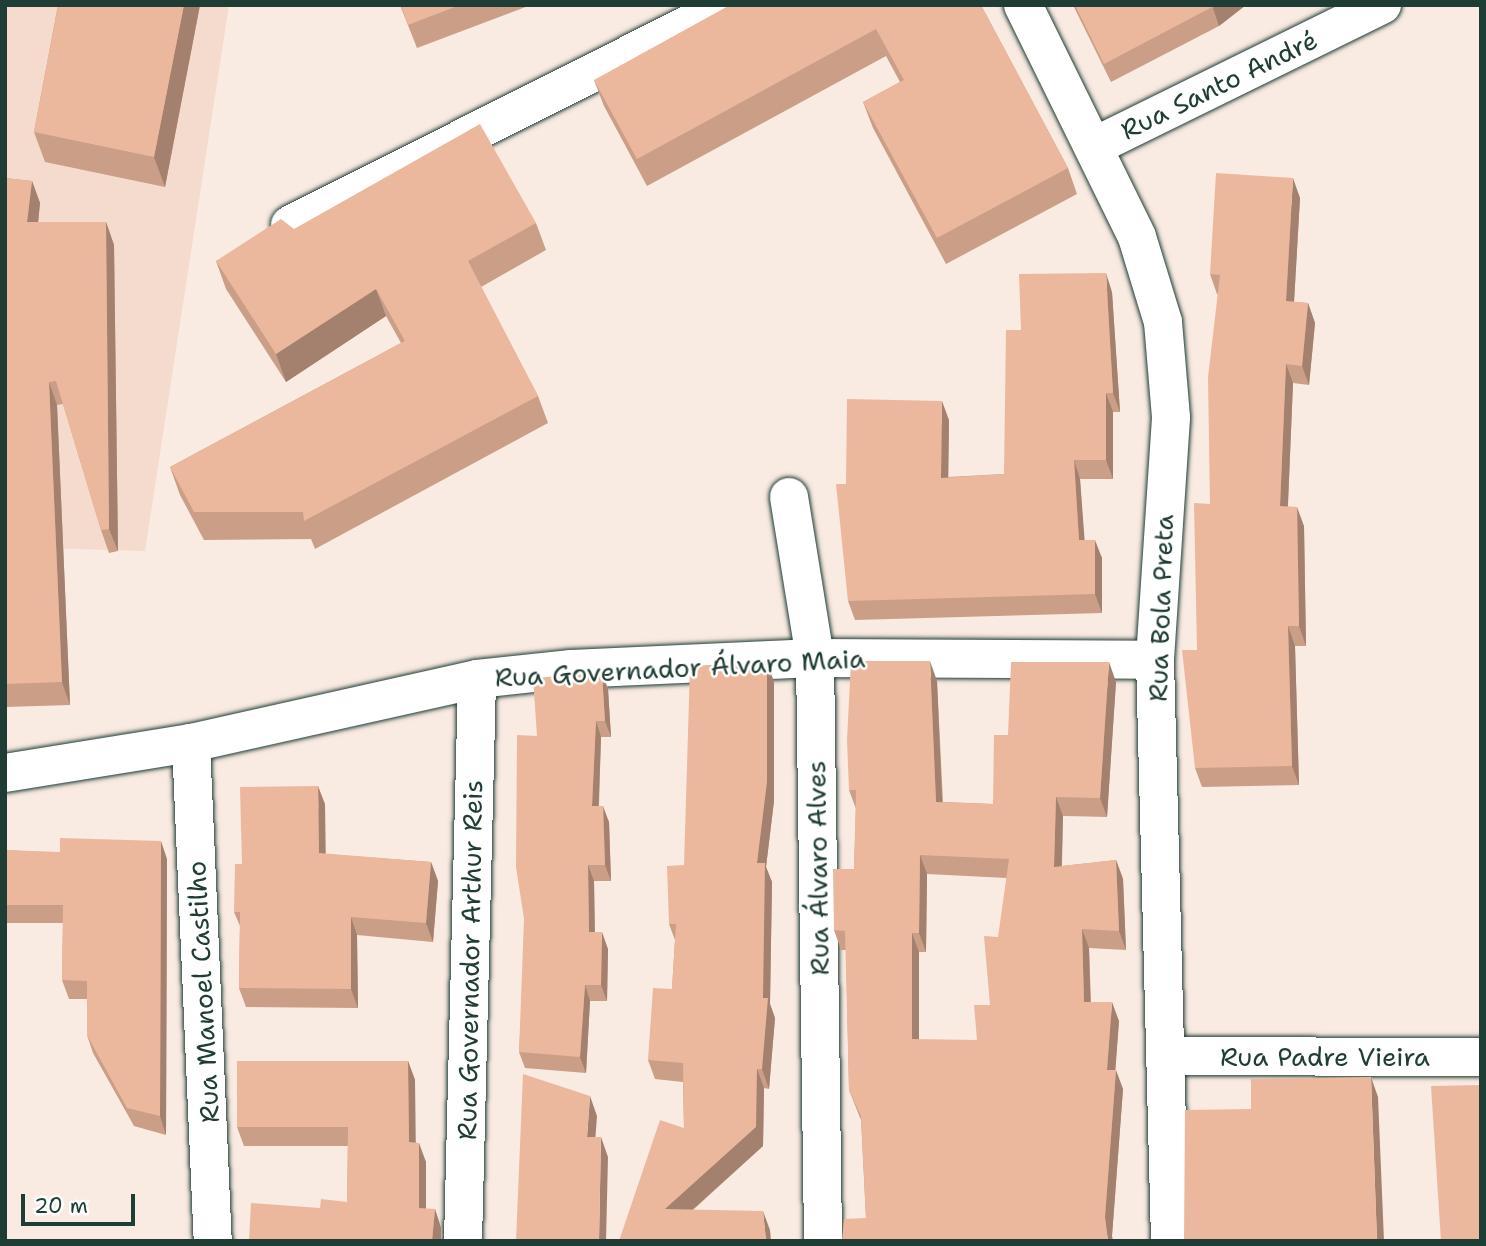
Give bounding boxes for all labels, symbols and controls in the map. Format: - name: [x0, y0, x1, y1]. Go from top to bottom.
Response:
- street label: Rua Santo André: [1116, 24, 1322, 146]
- street label: Rua Bola Preta: [1142, 514, 1180, 702]
- street label: Rua Governador Álvaro Maia: [494, 643, 866, 693]
- street label: Rua Álvaro Alves: [801, 760, 835, 976]
- street label: Rua Governador Arthur Reis: [451, 780, 489, 1140]
- street label: Rua Manoel Castilho: [181, 860, 225, 1124]
- street label: Rua Padre Vieira: [1220, 1041, 1430, 1073]
- scale bar: [24, 1180, 138, 1224]
- text: 20 m: [34, 1192, 88, 1220]

